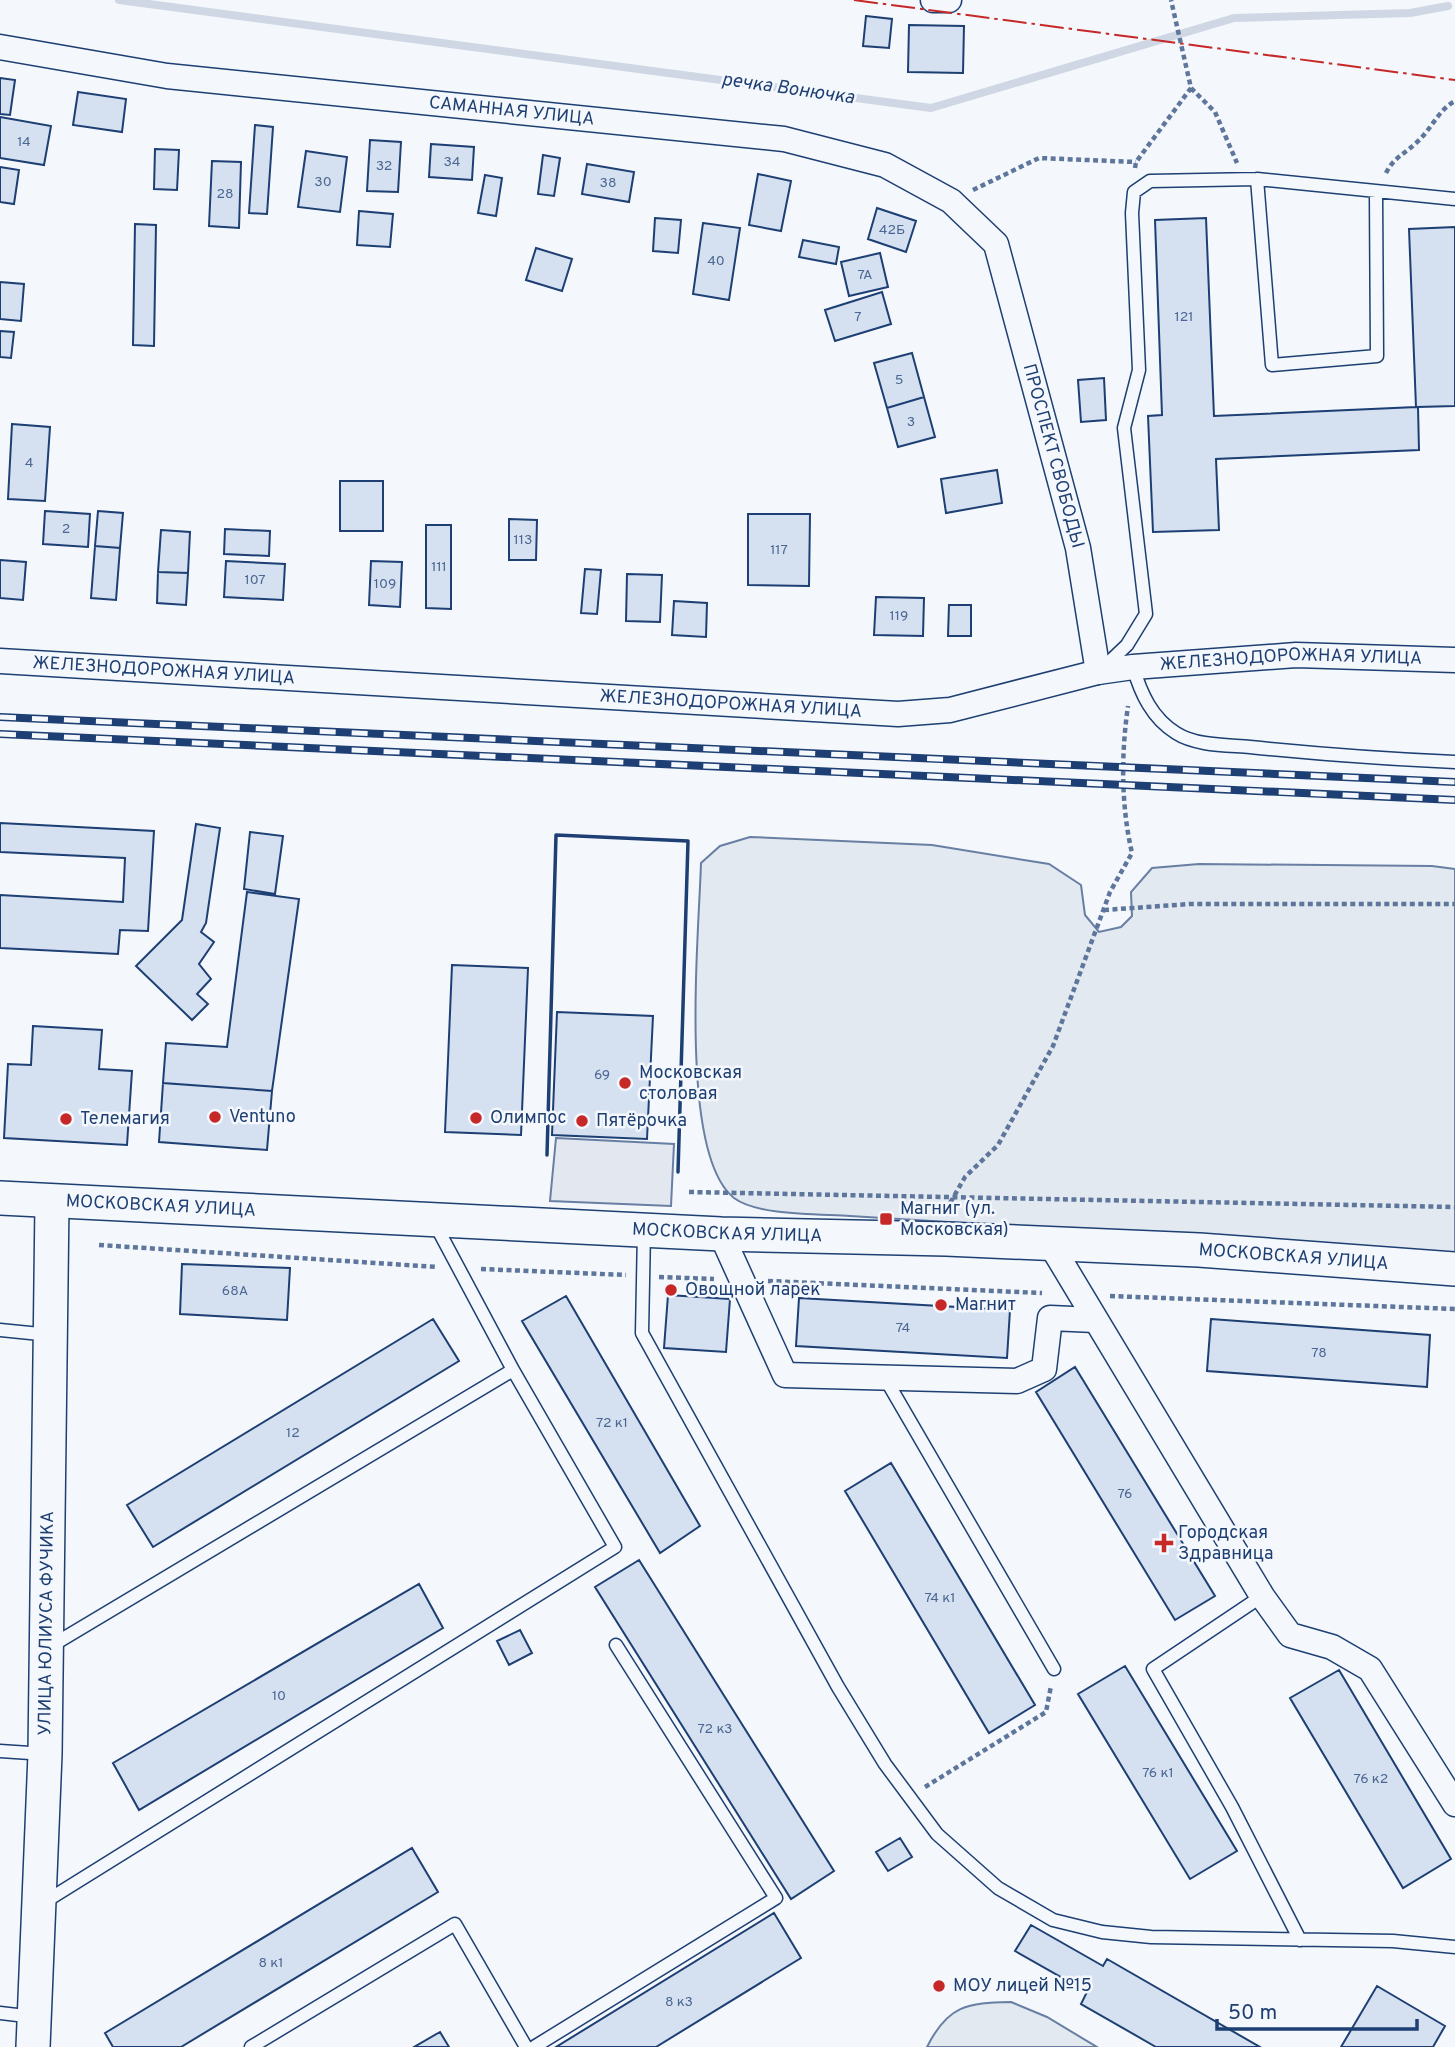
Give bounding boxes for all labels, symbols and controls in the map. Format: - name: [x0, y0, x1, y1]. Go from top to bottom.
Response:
- water label: речка Вонючка: [720, 68, 856, 110]
- street label: САМАННАЯ УЛИЦА: [428, 91, 596, 131]
- house number: 14: [17, 134, 31, 151]
- house number: 34: [443, 154, 461, 171]
- house number: 32: [376, 158, 392, 175]
- house number: 30: [314, 174, 332, 191]
- house number: 38: [600, 175, 616, 192]
- house number: 28: [216, 186, 234, 203]
- house number: 42Б: [879, 222, 905, 239]
- house number: 40: [707, 253, 725, 270]
- house number: 7А: [857, 267, 873, 284]
- house number: 7: [854, 309, 862, 326]
- house number: 121: [1174, 309, 1194, 326]
- street label: ПРОСПЕКТ СВОБОДЫ: [1017, 361, 1089, 551]
- house number: 5: [895, 372, 903, 389]
- house number: 3: [907, 414, 915, 431]
- house number: 4: [25, 455, 33, 472]
- house number: 2: [62, 521, 70, 538]
- house number: 113: [514, 532, 532, 549]
- house number: 117: [770, 542, 788, 559]
- house number: 111: [431, 559, 447, 576]
- house number: 107: [244, 572, 266, 589]
- house number: 109: [374, 576, 396, 593]
- house number: 119: [890, 608, 908, 625]
- street label: ЖЕЛЕЗНОДОРОЖНАЯ УЛИЦА: [1159, 643, 1422, 677]
- street label: ЖЕЛЕЗНОДОРОЖНАЯ УЛИЦА: [32, 651, 296, 690]
- street label: ЖЕЛЕЗНОДОРОЖНАЯ УЛИЦА: [599, 685, 863, 723]
- place label: Московская столовая: [639, 1062, 742, 1106]
- house number: 69: [594, 1067, 610, 1084]
- marker: Московская столовая: [617, 1075, 633, 1091]
- place label: Ventuno: [229, 1106, 296, 1129]
- place label: Олимпос: [490, 1107, 567, 1130]
- place label: Телемагия: [80, 1108, 170, 1131]
- marker: Ventuno: [207, 1109, 223, 1125]
- marker: Олимпос: [468, 1110, 484, 1126]
- place label: Пятёрочка: [596, 1110, 687, 1133]
- marker: Телемагия: [58, 1111, 74, 1127]
- marker: Пятёрочка: [574, 1113, 590, 1129]
- street label: МОСКОВСКАЯ УЛИЦА: [65, 1190, 256, 1222]
- place label: Магниг (ул. Московская): [900, 1198, 1009, 1242]
- marker: Магниг (ул. Московская): [878, 1211, 894, 1227]
- street label: МОСКОВСКАЯ УЛИЦА: [631, 1218, 823, 1248]
- street label: МОСКОВСКАЯ УЛИЦА: [1198, 1238, 1389, 1276]
- place label: Овощной ларек: [685, 1279, 821, 1302]
- marker: Овощной ларек: [663, 1282, 679, 1298]
- house number: 68А: [222, 1283, 248, 1300]
- place label: Магнит: [955, 1294, 1016, 1317]
- marker: Магнит: [933, 1297, 949, 1313]
- house number: 74: [896, 1320, 910, 1337]
- house number: 78: [1311, 1345, 1327, 1362]
- house number: 72 к1: [596, 1415, 628, 1432]
- house number: 12: [286, 1425, 300, 1442]
- house number: 76: [1118, 1486, 1132, 1503]
- street label: УЛИЦА ЮЛИУСА ФУЧИКА: [34, 1511, 60, 1736]
- place label: Городская Здравница: [1178, 1522, 1274, 1566]
- marker: Городская Здравница: [1156, 1535, 1172, 1551]
- house number: 74 к1: [924, 1590, 956, 1607]
- house number: 10: [272, 1688, 286, 1705]
- house number: 72 к3: [697, 1721, 733, 1738]
- house number: 76 к1: [1142, 1765, 1174, 1782]
- house number: 76 к2: [1354, 1771, 1388, 1788]
- house number: 8 к1: [258, 1955, 284, 1972]
- place label: МОУ лицей №15: [953, 1975, 1092, 1998]
- marker: МОУ лицей №15: [931, 1978, 947, 1994]
- scale bar: [1217, 1988, 1416, 2032]
- house number: 8 к3: [665, 1994, 693, 2011]
- text: 50 m: [1228, 2000, 1277, 2027]

